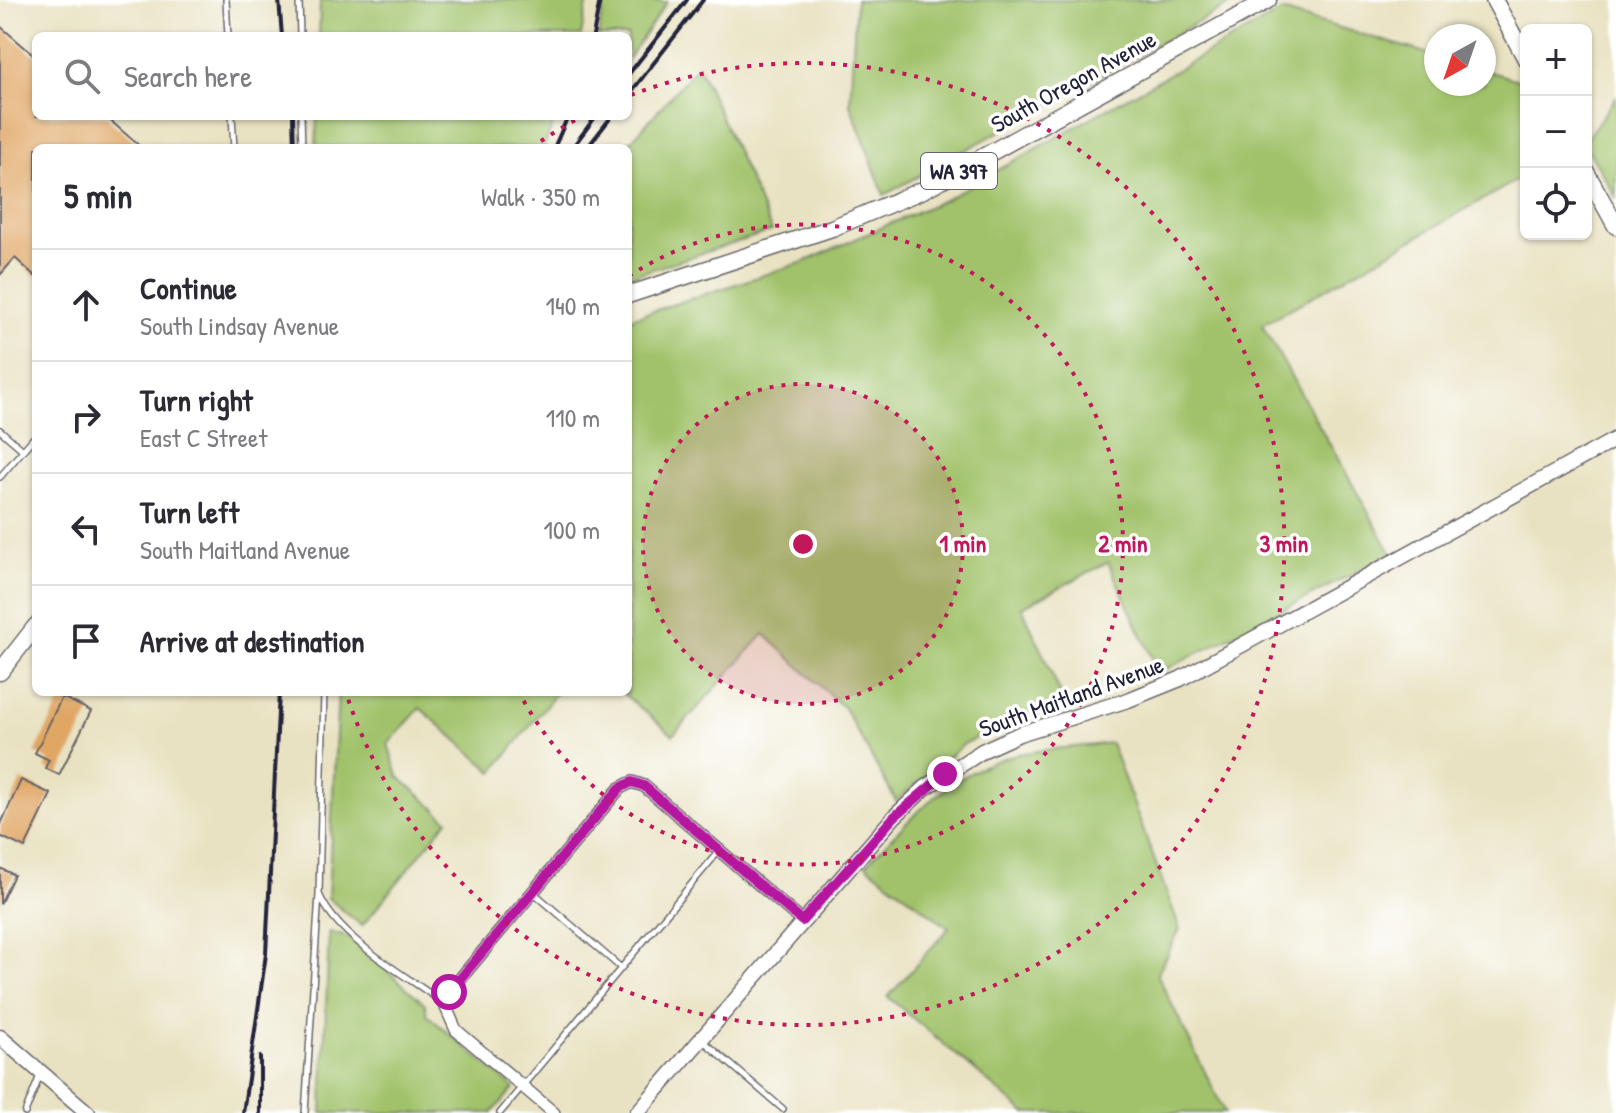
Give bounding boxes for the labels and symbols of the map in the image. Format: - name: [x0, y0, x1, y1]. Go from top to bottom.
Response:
- street label: South Oregon Avenue: [985, 22, 1162, 140]
- north arrow: [1424, 24, 1496, 96]
- road number: WA 397: [921, 153, 997, 189]
- text: 1 min: [940, 527, 987, 559]
- text: 2 min: [1098, 527, 1148, 559]
- text: 3 min: [1260, 527, 1309, 559]
- centre of rings: [789, 530, 817, 558]
- street label: South Maitland Avenue: [974, 648, 1168, 744]
- route end: [927, 756, 963, 792]
- route start: [431, 974, 467, 1010]

